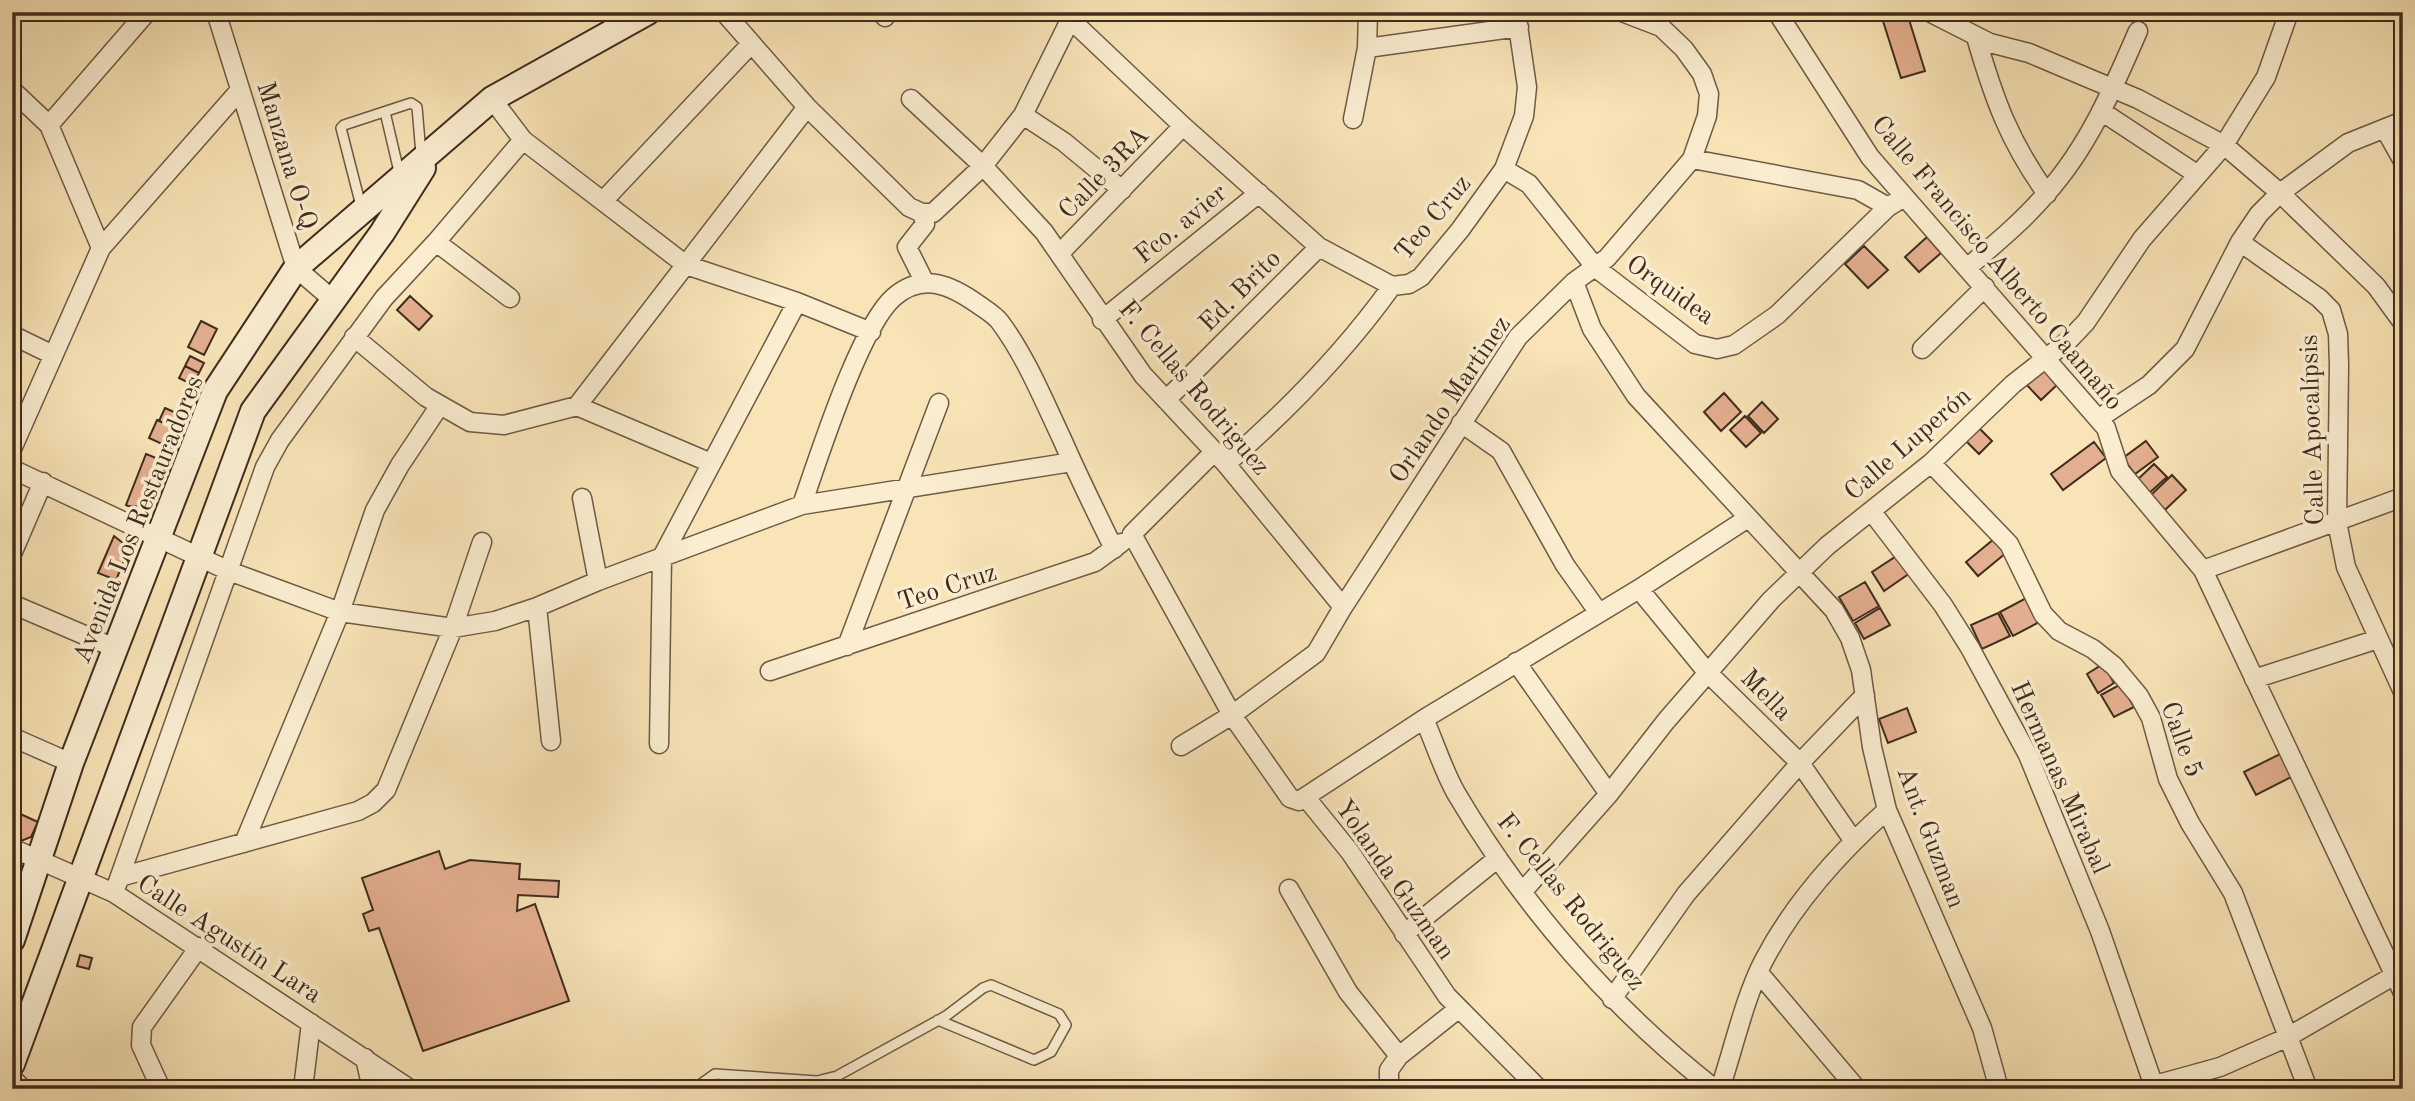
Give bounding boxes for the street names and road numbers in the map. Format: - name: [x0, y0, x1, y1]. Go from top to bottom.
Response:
- street label: Manzana O-Q: [251, 79, 321, 233]
- street label: Calle Francisco Alberto Caamaño: [1866, 111, 2127, 415]
- street label: Calle 3RA: [1054, 122, 1155, 225]
- street label: Teo Cruz: [1391, 171, 1476, 266]
- street label: Fco. avier: [1130, 180, 1232, 269]
- street label: Ed. Brito: [1195, 246, 1286, 337]
- street label: Orquidea: [1621, 251, 1719, 330]
- street label: F. Cellas Rodriguez: [1113, 296, 1274, 481]
- street label: Orlando Martinez: [1385, 312, 1516, 488]
- street label: Calle Apocalípsis: [2297, 334, 2329, 526]
- street label: Avenida Los Restauradores: [69, 372, 209, 667]
- street label: Calle Luperón: [1840, 383, 1976, 506]
- street label: Teo Cruz: [895, 560, 1000, 616]
- street label: Mella: [1735, 665, 1796, 726]
- street label: Hermanas Mirabal: [2005, 678, 2113, 878]
- street label: Calle 5: [2155, 698, 2207, 781]
- street label: Ant. Guzman: [1891, 763, 1969, 912]
- street label: Yolanda Guzman: [1329, 795, 1459, 965]
- street label: F. Cellas Rodriguez: [1491, 809, 1650, 996]
- street label: Calle Agustín Lara: [132, 871, 326, 1009]

